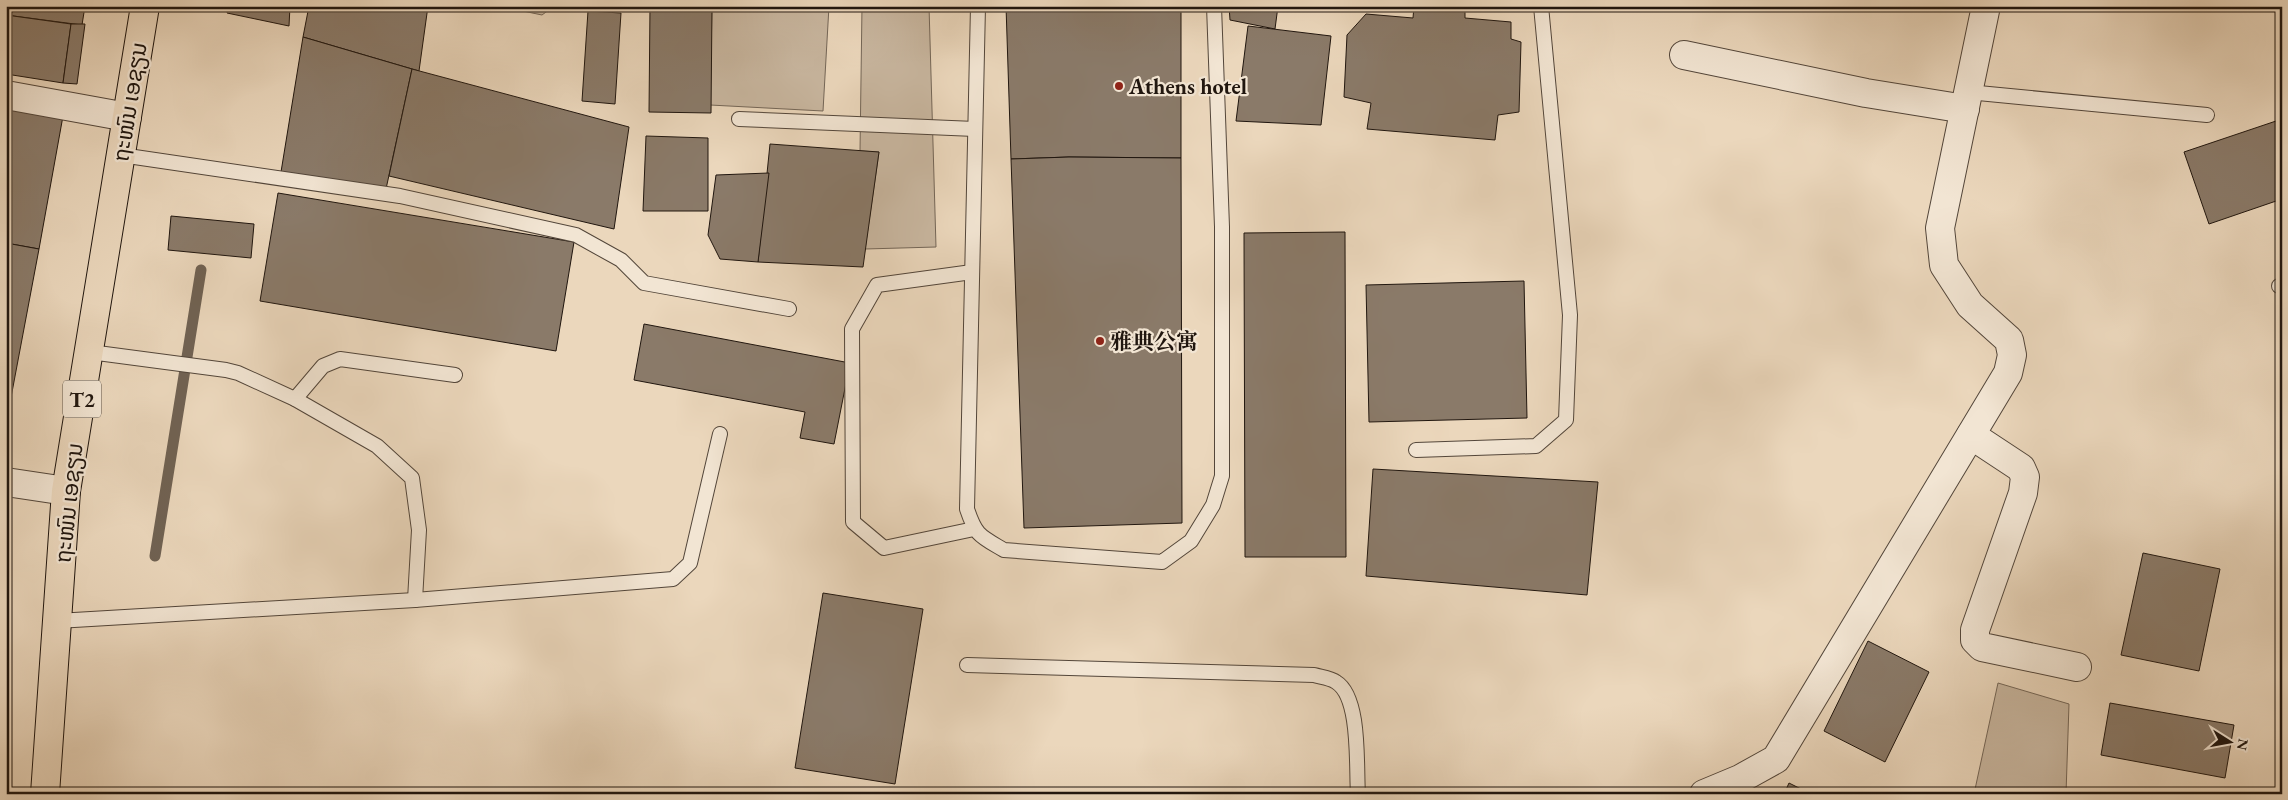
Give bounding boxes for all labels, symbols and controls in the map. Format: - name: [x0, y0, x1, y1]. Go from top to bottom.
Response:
- street label: ຖະໜົນ ເອຊຽນ: [106, 40, 154, 164]
- place label: Athens hotel: [1128, 72, 1247, 101]
- marker: Athens hotel: [1113, 80, 1125, 92]
- place label: 雅典公寓: [1110, 327, 1198, 356]
- marker: 雅典公寓: [1094, 335, 1106, 347]
- road number: T2: [63, 380, 101, 418]
- street label: ຖະໜົນ ເອຊຽນ: [48, 442, 90, 564]
- north arrow: [2206, 718, 2256, 768]
- text: N: [2233, 737, 2253, 752]

